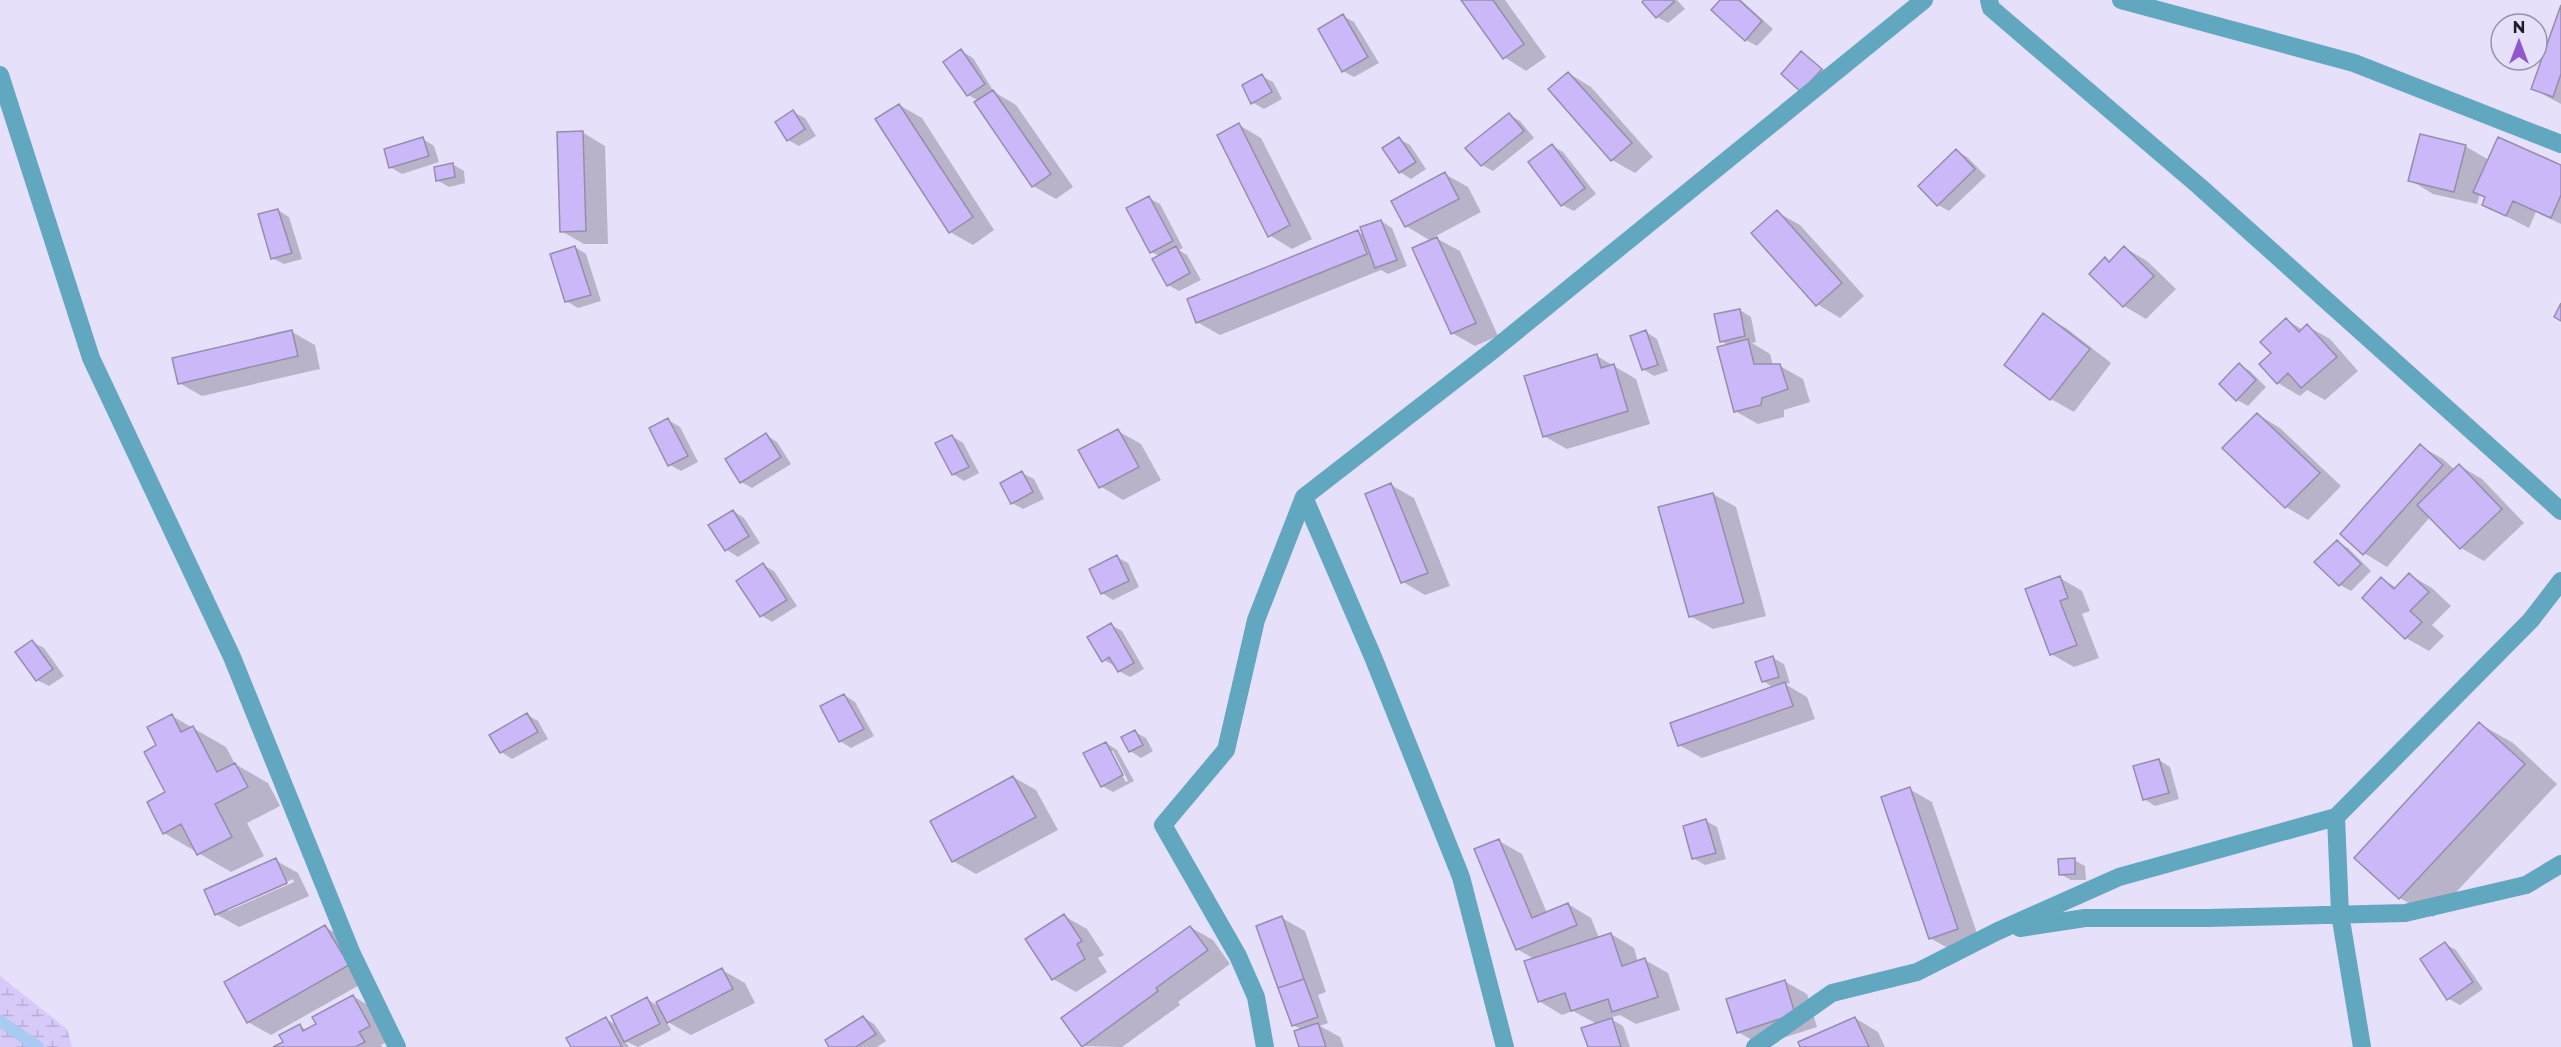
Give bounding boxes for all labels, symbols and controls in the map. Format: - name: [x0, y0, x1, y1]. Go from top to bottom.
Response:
- north arrow: [2489, 12, 2549, 72]
- text: N: [2513, 18, 2525, 37]

